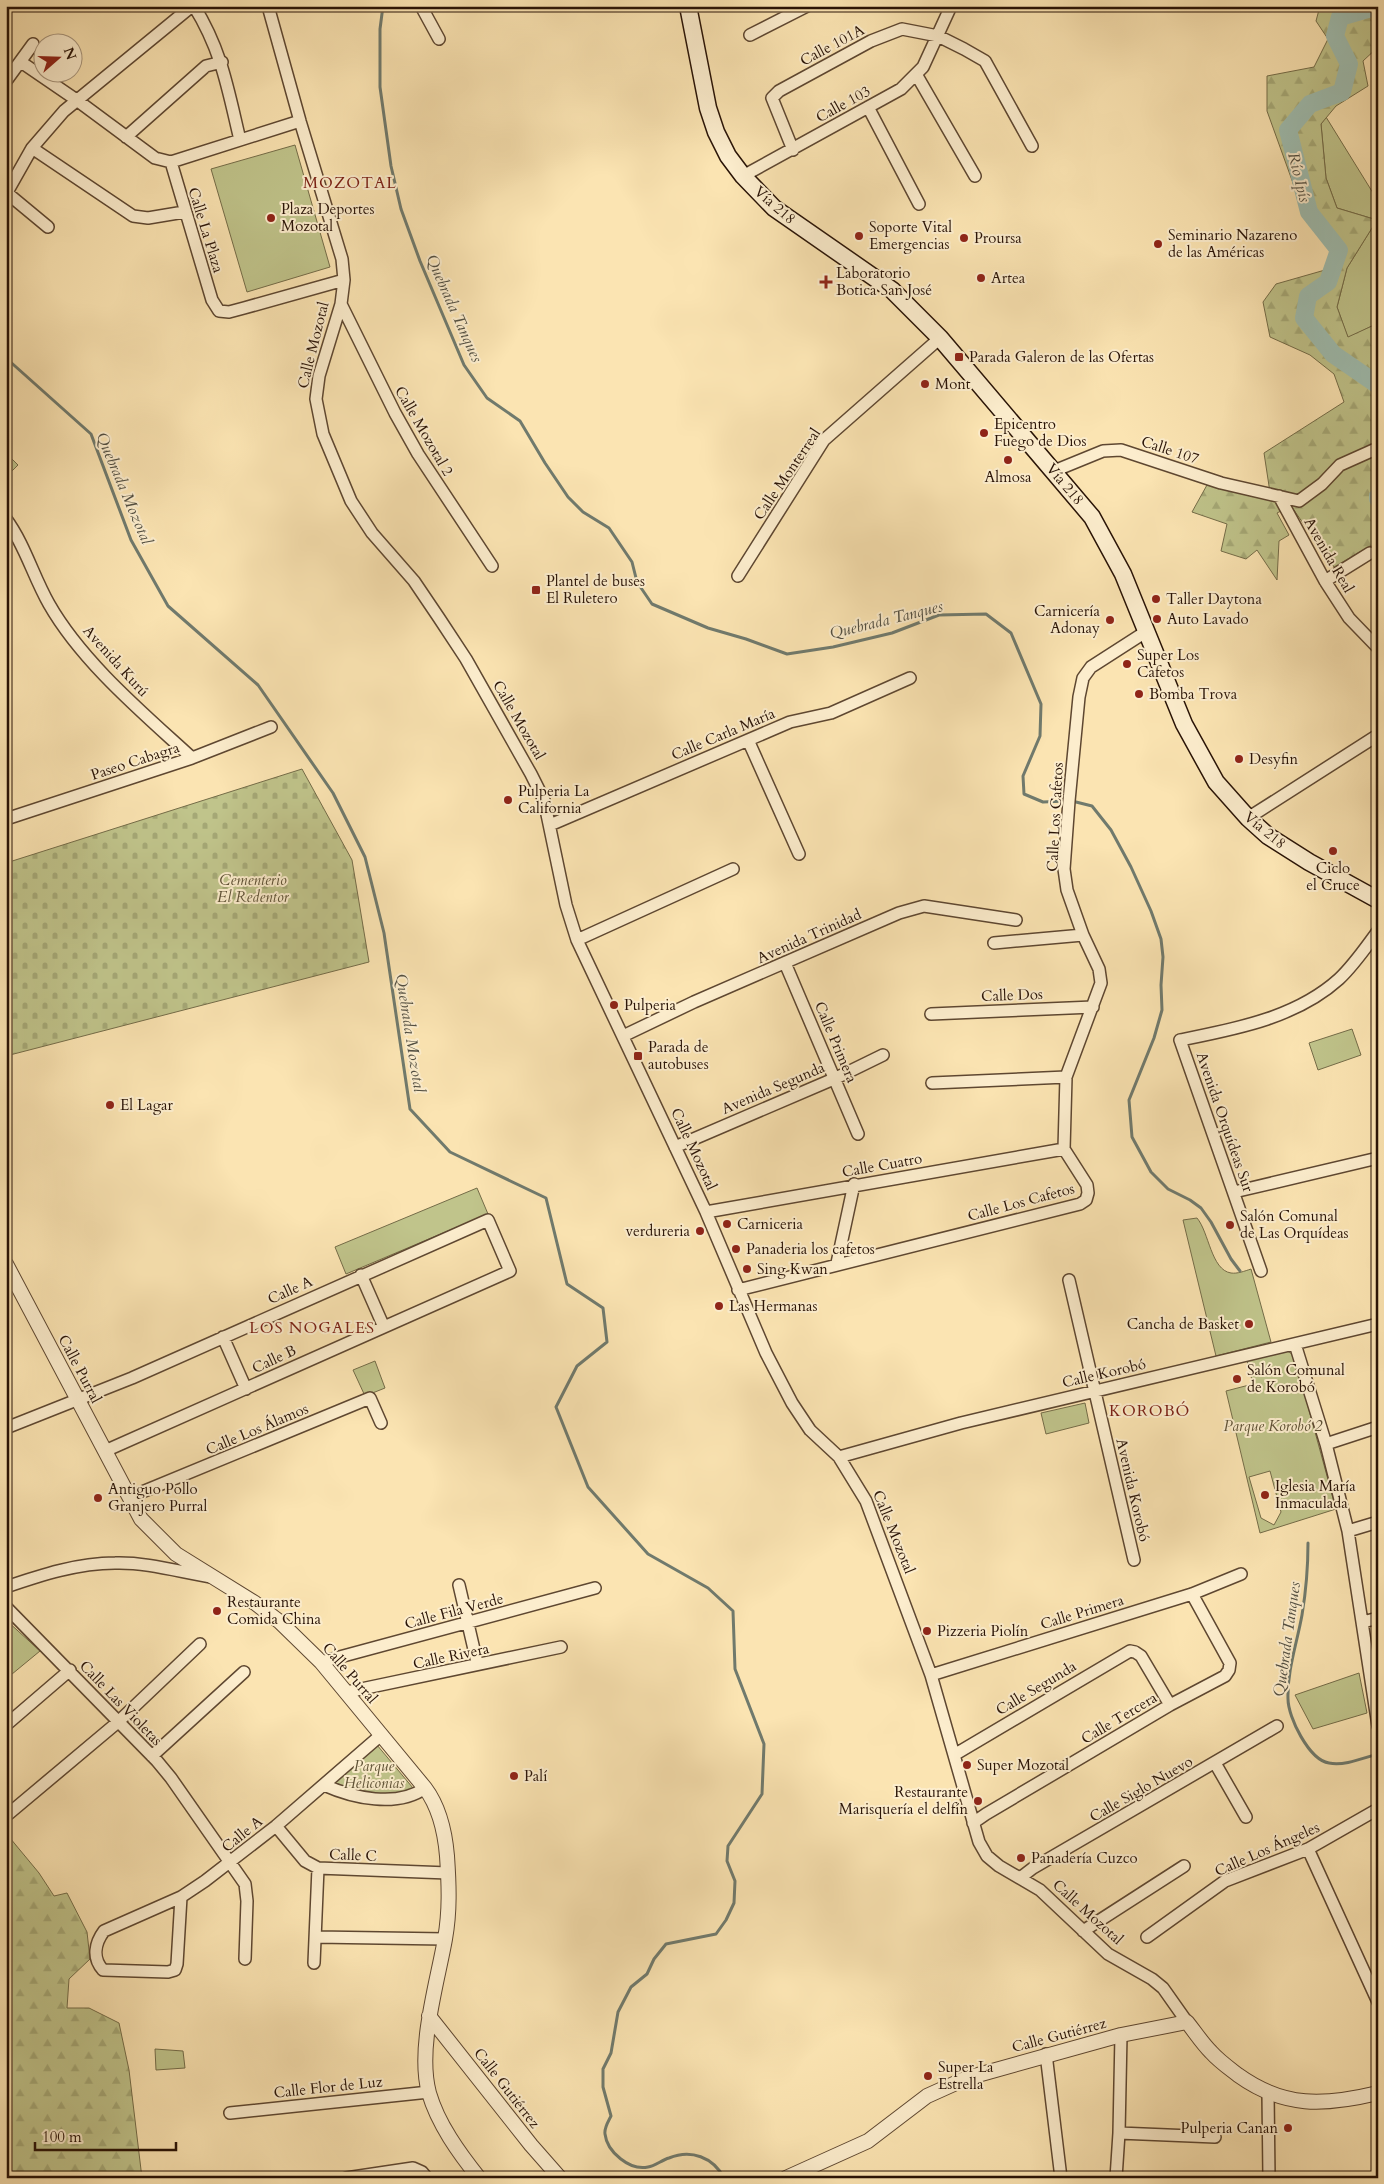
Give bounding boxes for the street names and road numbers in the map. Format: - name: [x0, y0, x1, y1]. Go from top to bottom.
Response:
- street label: Calle 101A: [796, 20, 868, 70]
- street label: Calle 103: [812, 81, 874, 127]
- street label: Vía 218: [750, 181, 800, 229]
- street label: Calle La Plaza: [184, 185, 229, 276]
- street label: Calle Mozotal: [293, 299, 333, 390]
- street label: Calle Mozotal 2: [390, 383, 458, 480]
- street label: Calle Monterreal: [749, 424, 825, 524]
- street label: Calle 107: [1139, 431, 1202, 469]
- street label: Vía 218: [1042, 459, 1088, 509]
- street label: Avenida Real: [1299, 514, 1359, 596]
- street label: Avenida Kurú: [79, 621, 153, 701]
- street label: Calle Mozotal: [488, 677, 550, 763]
- street label: Calle Carla María: [668, 703, 778, 765]
- street label: Paseo Cabagra: [88, 737, 182, 785]
- street label: Calle Los Cafetos: [1042, 762, 1068, 872]
- street label: Vía 218: [1240, 807, 1290, 853]
- street label: Avenida Trinidad: [754, 904, 864, 968]
- street label: Calle Dos: [981, 984, 1043, 1006]
- street label: Calle Primera: [810, 998, 862, 1086]
- street label: Avenida Orquídeas Sur: [1192, 1049, 1259, 1195]
- street label: Avenida Segunda: [718, 1057, 828, 1119]
- street label: Calle Mozotal: [666, 1105, 722, 1193]
- street label: Calle Cuatro: [840, 1148, 924, 1182]
- street label: Calle Los Cafetos: [965, 1178, 1077, 1226]
- street label: Calle A: [264, 1271, 316, 1309]
- street label: Calle Purral: [54, 1331, 106, 1407]
- street label: Calle B: [249, 1340, 299, 1378]
- street label: Calle Korobó: [1060, 1354, 1148, 1392]
- street label: Calle Los Álamos: [203, 1398, 311, 1460]
- street label: Avenida Korobó: [1111, 1436, 1155, 1544]
- street label: Calle Mozotal: [868, 1487, 920, 1577]
- street label: Calle Fila Verde: [402, 1588, 506, 1634]
- street label: Calle Primera: [1038, 1590, 1127, 1634]
- street label: Calle Purral: [318, 1638, 382, 1708]
- street label: Calle Rivera: [411, 1638, 491, 1674]
- street label: Calle Las Violetas: [75, 1656, 167, 1750]
- street label: Calle Segunda: [992, 1656, 1080, 1720]
- street label: Calle Tercera: [1077, 1687, 1161, 1749]
- street label: Calle Siglo Nuevo: [1086, 1751, 1196, 1827]
- street label: Calle A: [217, 1811, 267, 1857]
- street label: Calle Los Ángeles: [1211, 1817, 1323, 1881]
- street label: Calle C: [329, 1844, 377, 1866]
- street label: Calle Mozotal: [1048, 1875, 1128, 1949]
- street label: Calle Gutiérrez: [1010, 2013, 1109, 2057]
- street label: Calle Gutiérrez: [469, 2044, 545, 2133]
- street label: Calle Flor de Luz: [273, 2071, 384, 2103]

